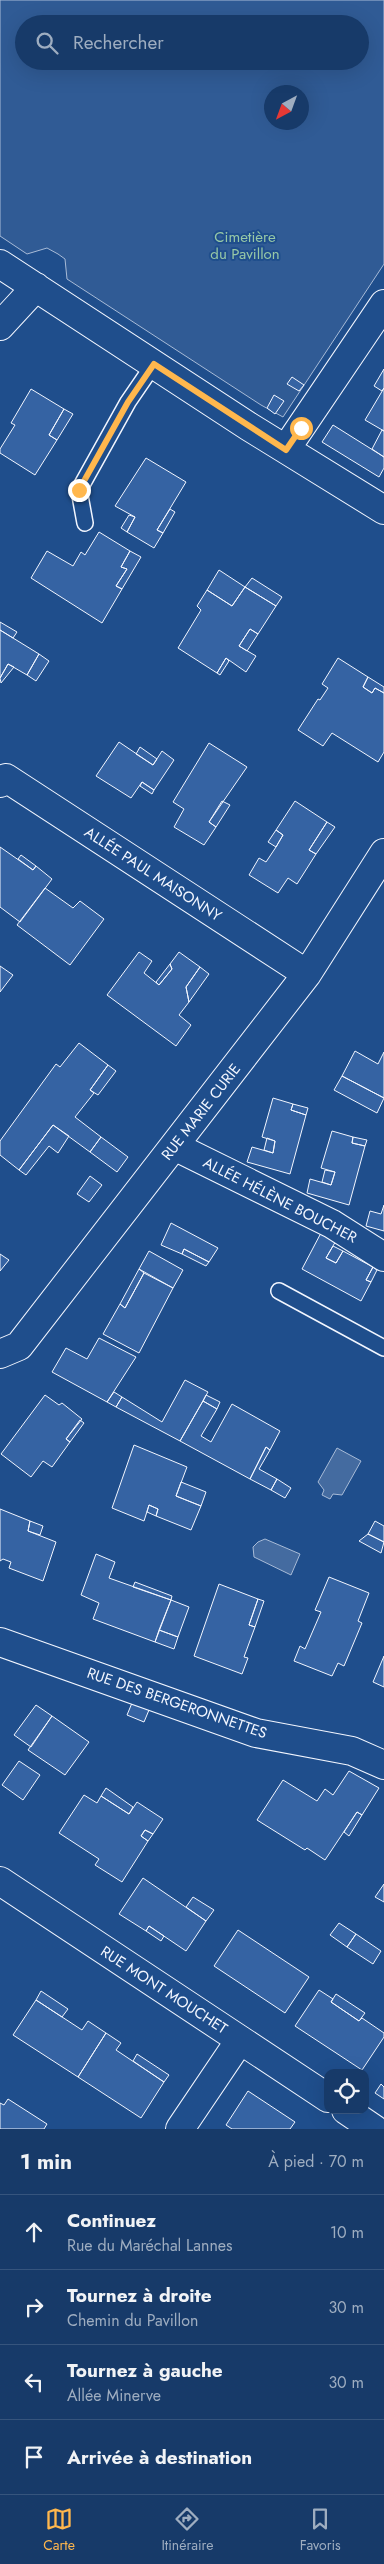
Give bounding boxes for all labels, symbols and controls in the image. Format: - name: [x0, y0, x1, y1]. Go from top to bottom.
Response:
- search box: [15, 15, 369, 70]
- icon: search: [33, 29, 61, 57]
- text: Rechercher: [73, 29, 164, 56]
- north arrow: [264, 85, 309, 130]
- park label: Cimetière du Pavillon: [210, 226, 280, 265]
- route start: [290, 417, 313, 440]
- route end: [68, 479, 91, 502]
- street label: ALLÉE PAUL MAISONNY: [80, 821, 226, 927]
- street label: RUE MARIE CURIE: [156, 1059, 246, 1165]
- street label: ALLÉE HÉLÈNE BOUCHER: [199, 1152, 361, 1249]
- street label: RUE DES BERGERONNETTES: [84, 1662, 270, 1744]
- street label: RUE MONT MOUCHET: [96, 1941, 232, 2039]
- map controls: [324, 2069, 369, 2114]
- button: locate: [324, 2069, 369, 2114]
- text: 1 min: [20, 2147, 72, 2177]
- text: À pied · 70 m: [268, 2150, 364, 2173]
- text: Continuez: [67, 2207, 156, 2234]
- icon: ahead: [20, 2218, 48, 2246]
- text: 10 m: [330, 2221, 364, 2244]
- text: Rue du Maréchal Lannes: [67, 2234, 232, 2257]
- text: Tournez à droite: [67, 2282, 212, 2309]
- icon: right: [20, 2293, 48, 2321]
- text: 30 m: [328, 2296, 364, 2319]
- text: Chemin du Pavillon: [67, 2309, 198, 2332]
- text: Tournez à gauche: [67, 2357, 223, 2384]
- icon: left: [20, 2368, 48, 2396]
- text: 30 m: [328, 2371, 364, 2394]
- text: Allée Minerve: [67, 2384, 161, 2407]
- icon: arrive: [20, 2443, 48, 2471]
- text: Arrivée à destination: [67, 2444, 252, 2471]
- tab: Carte: [43, 2505, 75, 2555]
- tab: Itinéraire: [161, 2505, 213, 2555]
- tab: Favoris: [300, 2505, 341, 2555]

